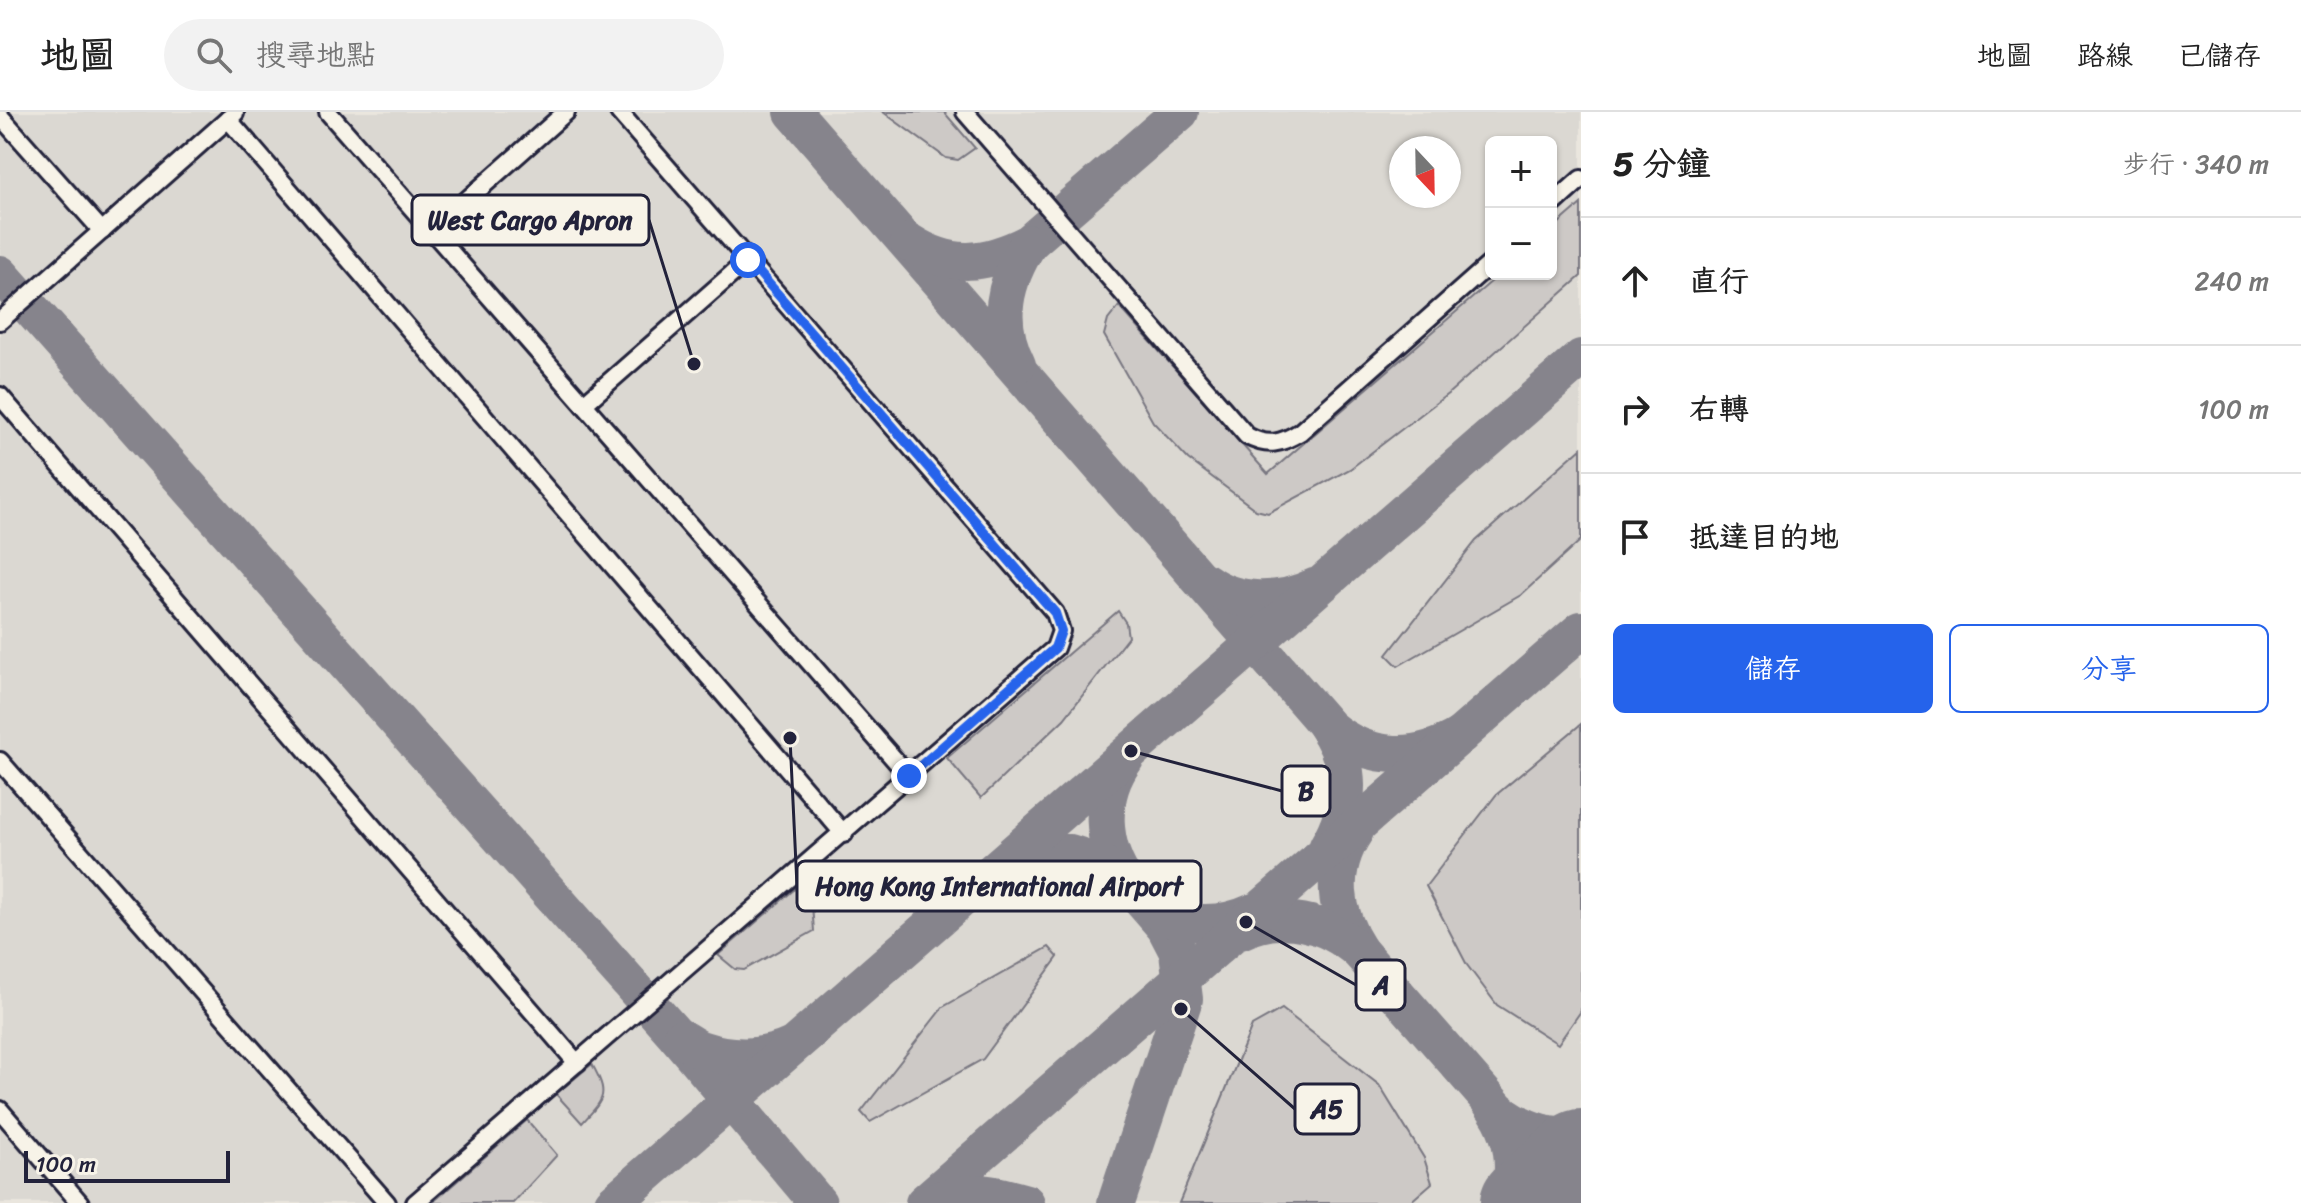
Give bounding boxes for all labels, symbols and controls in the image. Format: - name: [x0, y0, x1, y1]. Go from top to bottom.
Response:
- search box: [164, 19, 724, 91]
- text: 地圖: [40, 22, 116, 89]
- text: 搜尋地點: [256, 28, 376, 82]
- text: 地圖: [1977, 31, 2033, 80]
- text: 路線: [2077, 31, 2133, 80]
- text: 已儲存: [2177, 31, 2261, 80]
- icon: search: [192, 33, 236, 77]
- text: 5 分鐘: [1613, 134, 1711, 194]
- north arrow: [1389, 136, 1461, 208]
- map controls: [1485, 136, 1557, 280]
- button: +: [1485, 136, 1557, 208]
- text: 步行 · 340 m: [2123, 141, 2269, 187]
- callout: West Cargo Apron: [412, 195, 649, 245]
- text: West Cargo Apron: [428, 197, 632, 243]
- button: −: [1485, 208, 1557, 280]
- route start: [730, 242, 766, 278]
- text: 直行: [1689, 254, 1749, 308]
- text: 240 m: [2195, 258, 2269, 304]
- icon: ahead: [1613, 259, 1657, 303]
- text: 右轉: [1689, 382, 1749, 436]
- text: 100 m: [2198, 386, 2269, 432]
- icon: right: [1613, 387, 1657, 431]
- text: 抵達目的地: [1689, 510, 1839, 564]
- icon: arrive: [1613, 515, 1657, 559]
- button: 儲存: [1613, 624, 1933, 713]
- button: 分享: [1949, 624, 2269, 713]
- route end: [891, 758, 927, 794]
- callout: B: [1282, 766, 1330, 816]
- text: B: [1298, 768, 1315, 814]
- callout: Hong Kong International Airport: [797, 861, 1201, 911]
- text: Hong Kong International Airport: [815, 863, 1184, 909]
- callout: A: [1356, 960, 1405, 1010]
- text: A: [1371, 962, 1390, 1008]
- callout: A5: [1295, 1084, 1359, 1134]
- text: A5: [1310, 1086, 1344, 1132]
- text: 100 m: [36, 1145, 96, 1184]
- scale bar: [24, 1147, 230, 1183]

